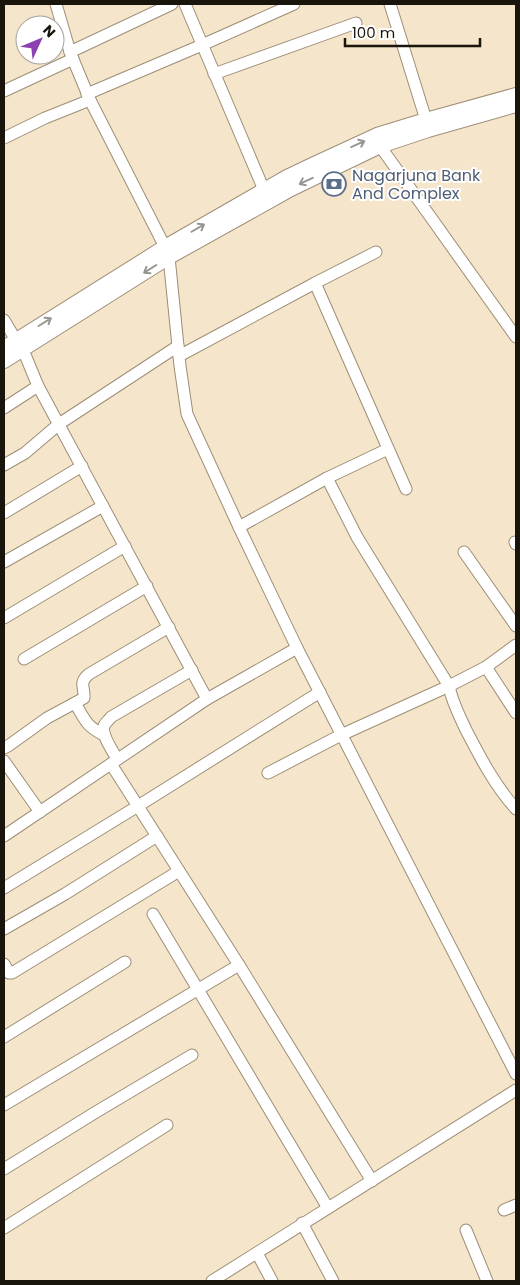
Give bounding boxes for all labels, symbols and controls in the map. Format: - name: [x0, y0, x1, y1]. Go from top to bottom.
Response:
- north arrow: [15, 15, 65, 65]
- scale bar: [345, 15, 480, 47]
- text: N: [39, 20, 60, 42]
- text: 100 m: [352, 22, 395, 43]
- one-way arrow: [350, 139, 365, 149]
- place label: Nagarjuna Bank And Complex: [352, 164, 481, 205]
- bank icon: Nagarjuna Bank And Complex: [321, 171, 347, 197]
- one-way arrow: [299, 177, 314, 186]
- one-way arrow: [191, 222, 205, 232]
- one-way arrow: [143, 265, 157, 275]
- one-way arrow: [38, 317, 52, 327]

